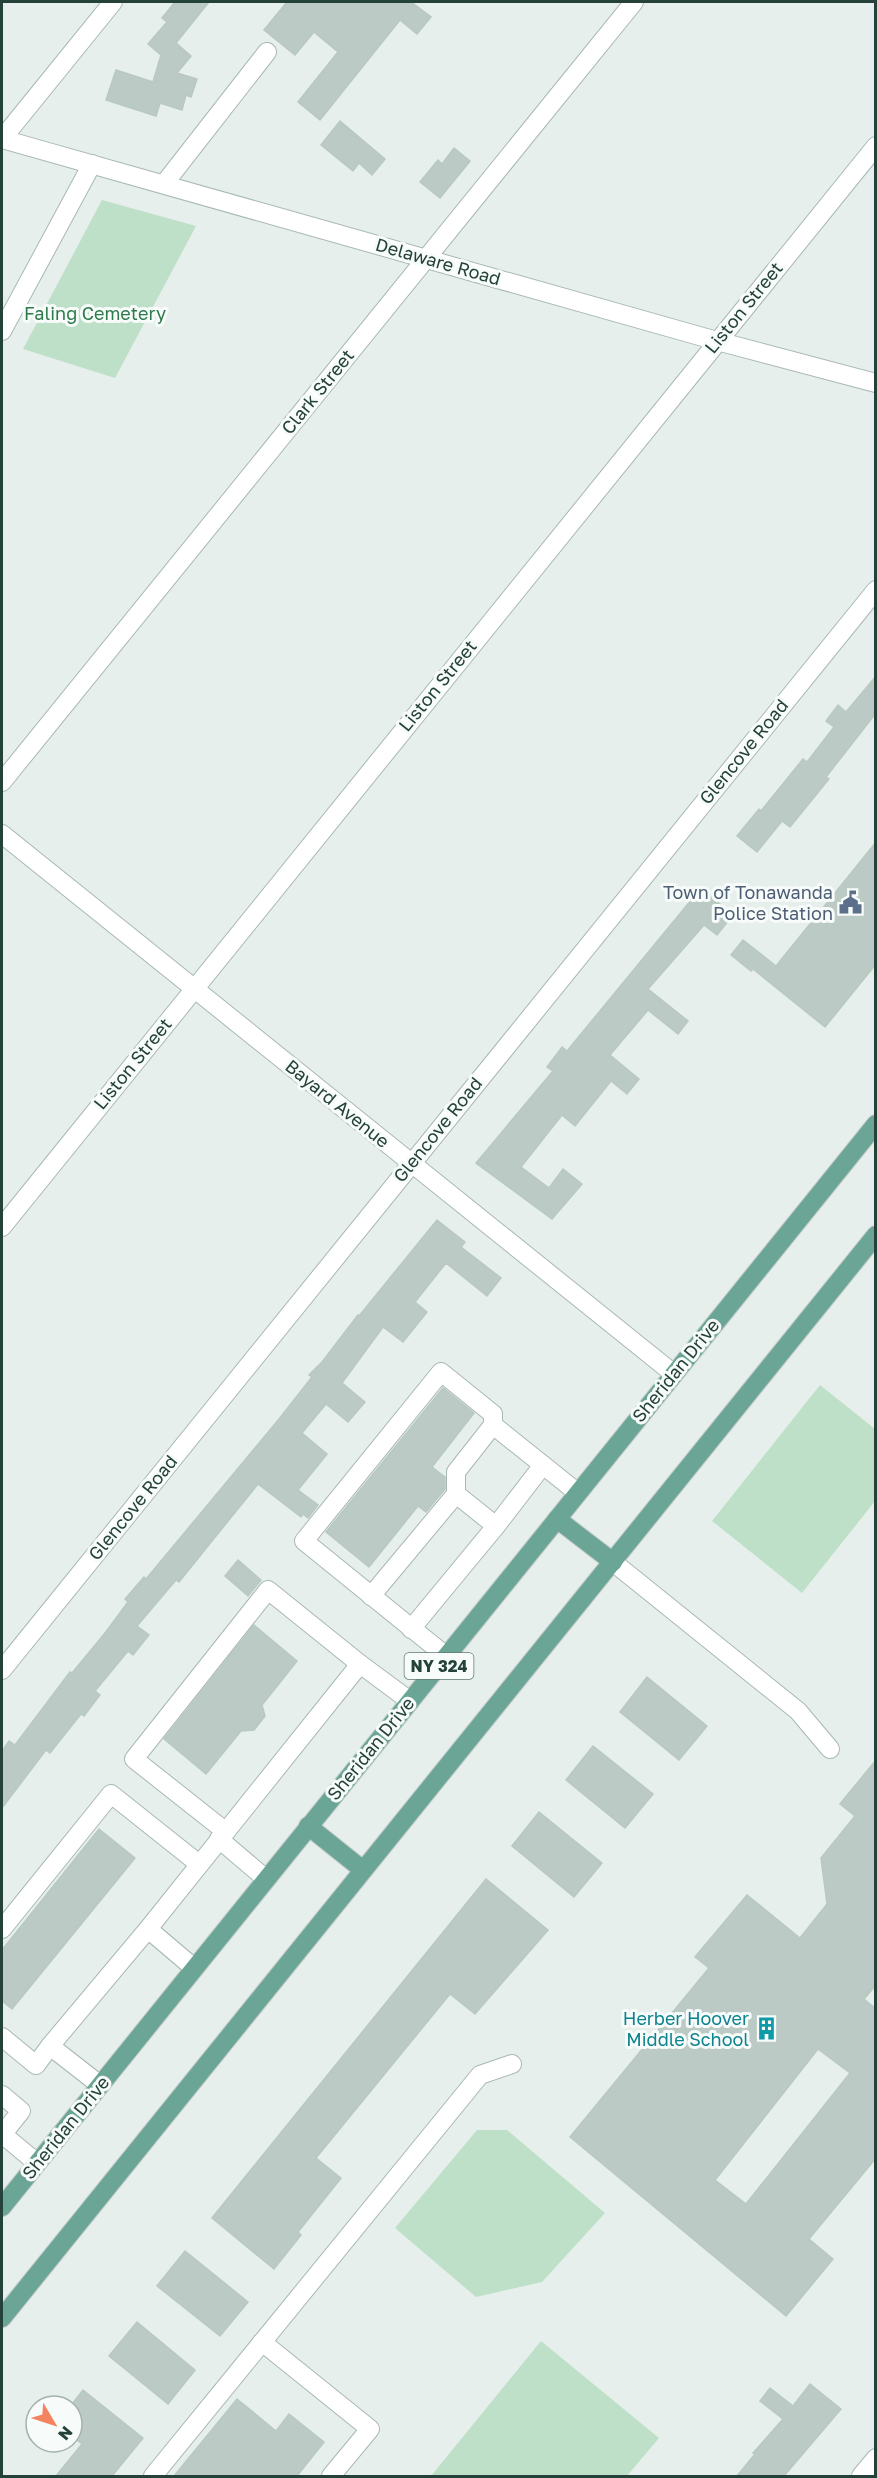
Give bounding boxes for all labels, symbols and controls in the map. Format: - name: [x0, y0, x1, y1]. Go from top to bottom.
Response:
- street label: Delaware Road: [373, 233, 503, 289]
- street label: Liston Street: [700, 257, 787, 358]
- park label: Faling Cemetery: [24, 302, 166, 324]
- street label: Clark Street: [276, 344, 358, 438]
- street label: Liston Street: [394, 635, 481, 736]
- street label: Glencove Road: [694, 694, 792, 808]
- place label: Town of Tonawanda Police Station: [663, 881, 833, 924]
- public building icon: Town of Tonawanda Police Station: [838, 890, 864, 916]
- street label: Liston Street: [89, 1013, 176, 1114]
- street label: Bayard Avenue: [281, 1055, 394, 1152]
- street label: Glencove Road: [388, 1072, 486, 1186]
- street label: Sheridan Drive: [627, 1314, 724, 1426]
- street label: Glencove Road: [83, 1450, 181, 1564]
- road number: NY 324: [404, 1653, 474, 1679]
- street label: Sheridan Drive: [322, 1692, 419, 1804]
- place label: Herber Hoover Middle School: [623, 2007, 749, 2050]
- building icon: Herber Hoover Middle School: [754, 2016, 780, 2042]
- street label: Sheridan Drive: [17, 2071, 114, 2183]
- north arrow: [24, 2394, 84, 2454]
- text: N: [54, 2422, 77, 2444]

